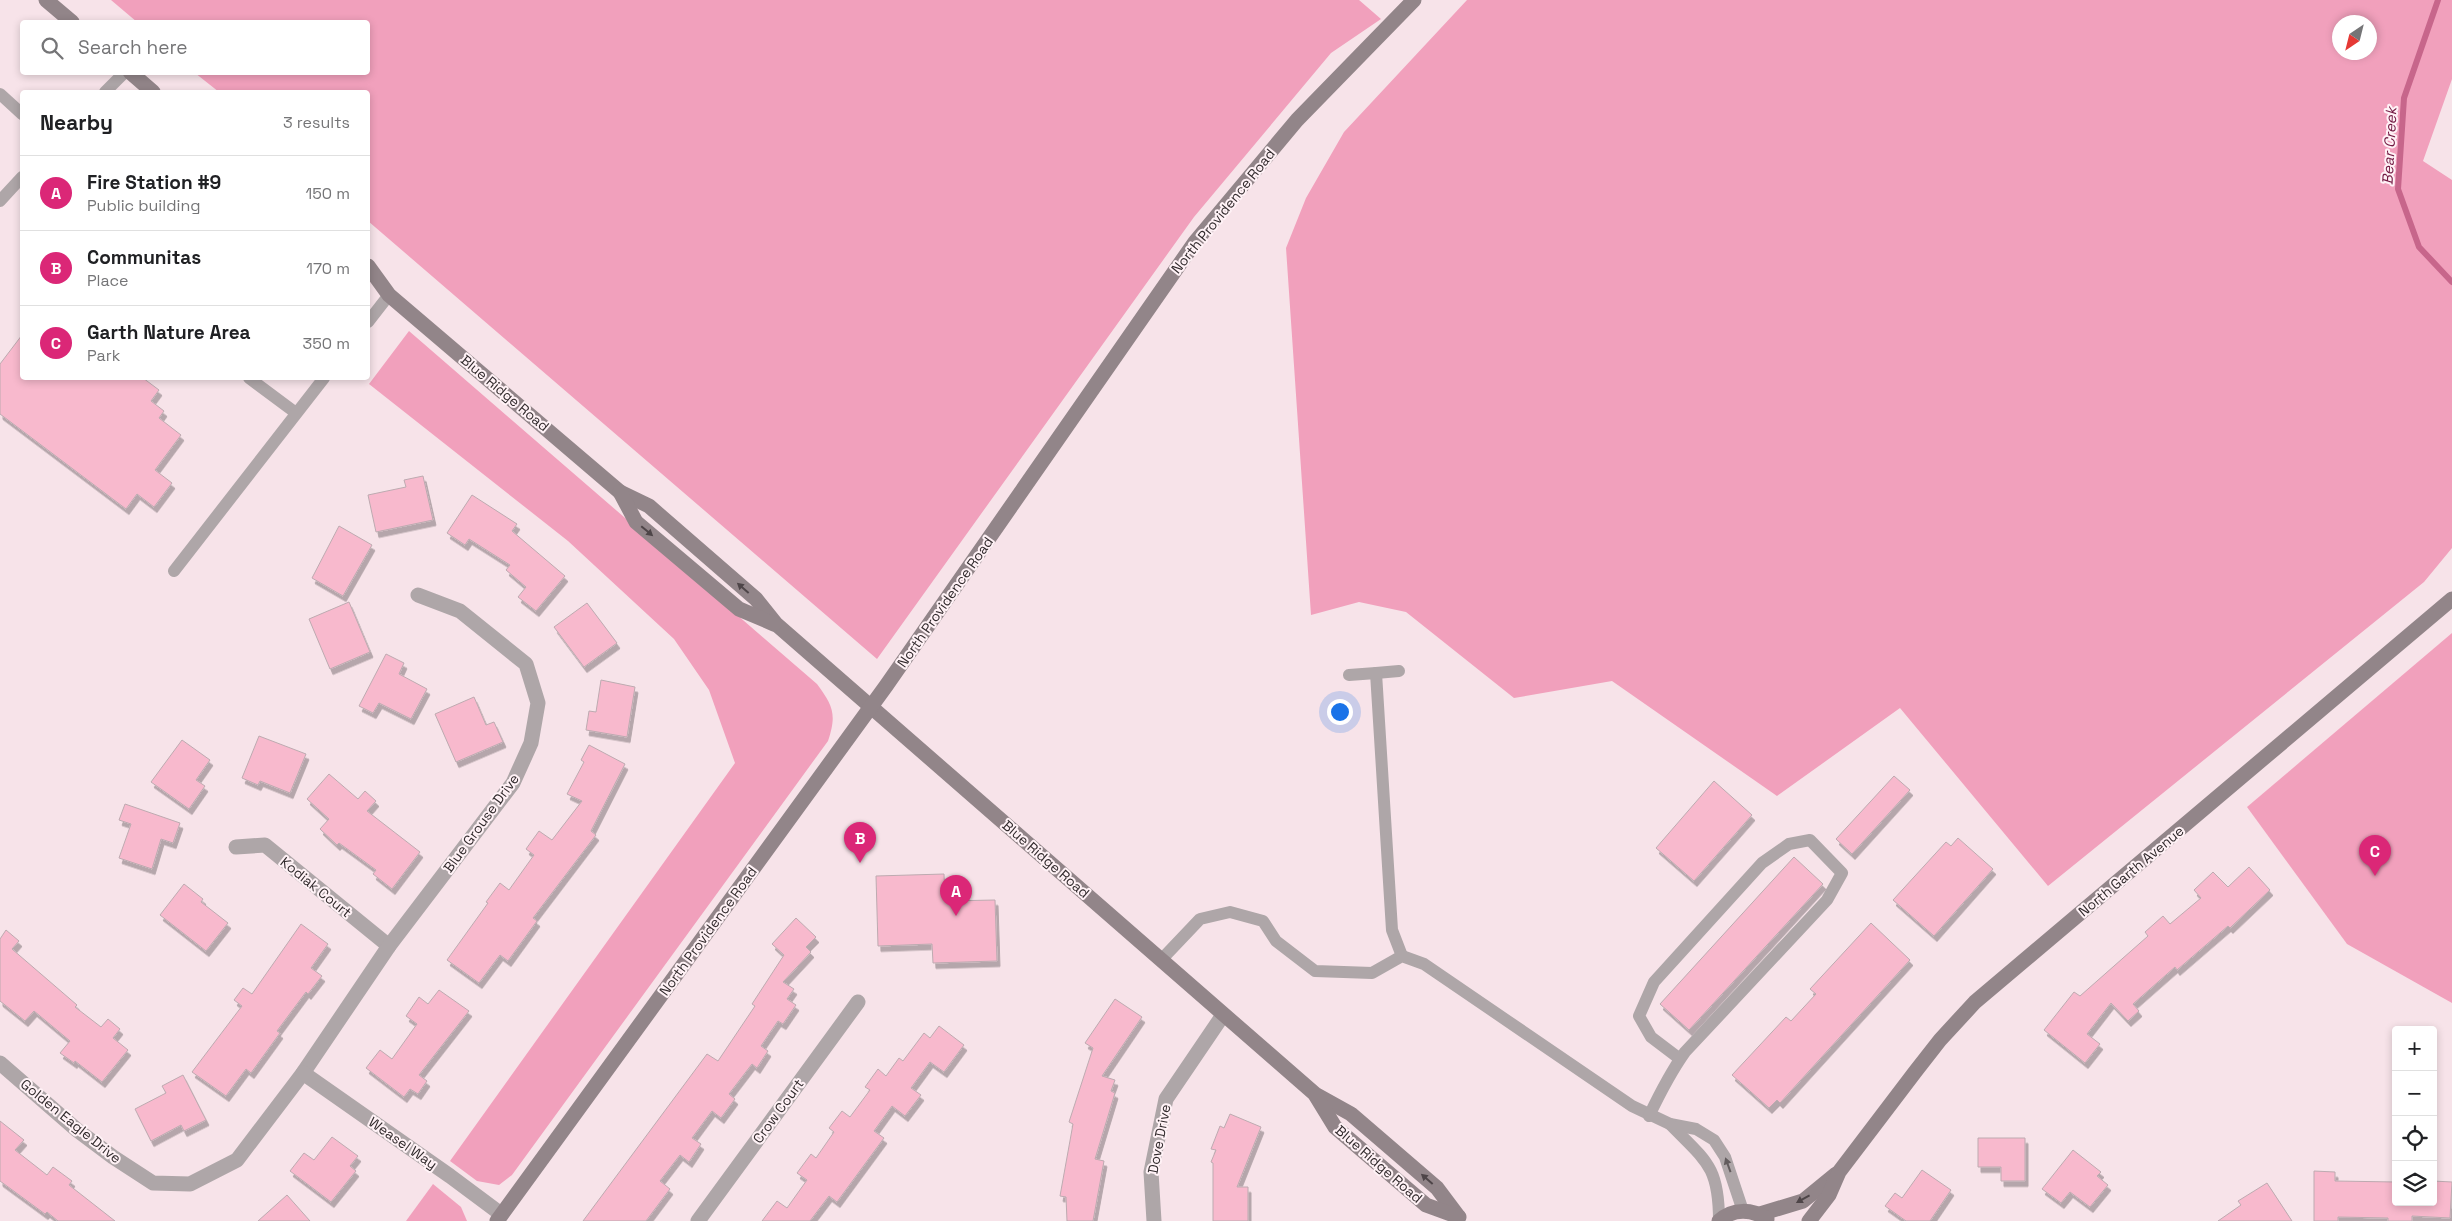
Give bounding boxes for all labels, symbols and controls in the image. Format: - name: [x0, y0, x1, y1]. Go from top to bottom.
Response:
- north arrow: [2332, 15, 2377, 60]
- search box: [20, 20, 370, 75]
- icon: search: [38, 34, 66, 62]
- text: Search here: [78, 35, 188, 60]
- water label: Bear Creek: [2377, 105, 2401, 185]
- text: Nearby: [40, 109, 113, 136]
- text: 3 results: [283, 112, 350, 133]
- street label: North Providence Road: [1167, 145, 1279, 277]
- text: Fire Station #9: [87, 170, 221, 195]
- text: A: [51, 183, 61, 204]
- text: 150 m: [306, 183, 350, 204]
- text: Public building: [87, 195, 200, 216]
- text: Communitas: [87, 245, 201, 270]
- text: B: [51, 258, 61, 279]
- text: 170 m: [306, 258, 350, 279]
- text: Place: [87, 270, 129, 291]
- text: Garth Nature Area: [87, 320, 251, 345]
- text: C: [51, 333, 61, 354]
- text: 350 m: [303, 333, 350, 354]
- text: Park: [87, 345, 120, 366]
- street label: Blue Ridge Road: [457, 351, 553, 435]
- one-way arrow: [640, 526, 653, 537]
- street label: North Providence Road: [893, 533, 997, 671]
- one-way arrow: [738, 582, 750, 594]
- your location: [1327, 699, 1353, 725]
- street label: Blue Grouse Drive: [439, 770, 523, 876]
- street label: Blue Ridge Road: [999, 816, 1093, 902]
- pin: B: [844, 822, 876, 863]
- street label: North Garth Avenue: [2075, 822, 2187, 920]
- pin: C: [2359, 835, 2391, 876]
- street label: Kodiak Court: [277, 853, 355, 921]
- street label: North Providence Road: [655, 863, 761, 999]
- pin: A: [940, 875, 972, 916]
- map controls: [2392, 1026, 2437, 1206]
- button: +: [2392, 1026, 2437, 1071]
- button: −: [2392, 1071, 2437, 1116]
- street label: Golden Eagle Drive: [17, 1075, 125, 1167]
- street label: Crow Court: [749, 1075, 807, 1147]
- street label: Dove Drive: [1143, 1103, 1175, 1175]
- street label: Weasel Way: [365, 1113, 441, 1173]
- button: locate: [2392, 1116, 2437, 1161]
- street label: Blue Ridge Road: [1332, 1121, 1426, 1207]
- one-way arrow: [1724, 1157, 1732, 1172]
- button: layers: [2392, 1161, 2437, 1206]
- one-way arrow: [1421, 1173, 1433, 1185]
- one-way arrow: [1795, 1195, 1810, 1203]

